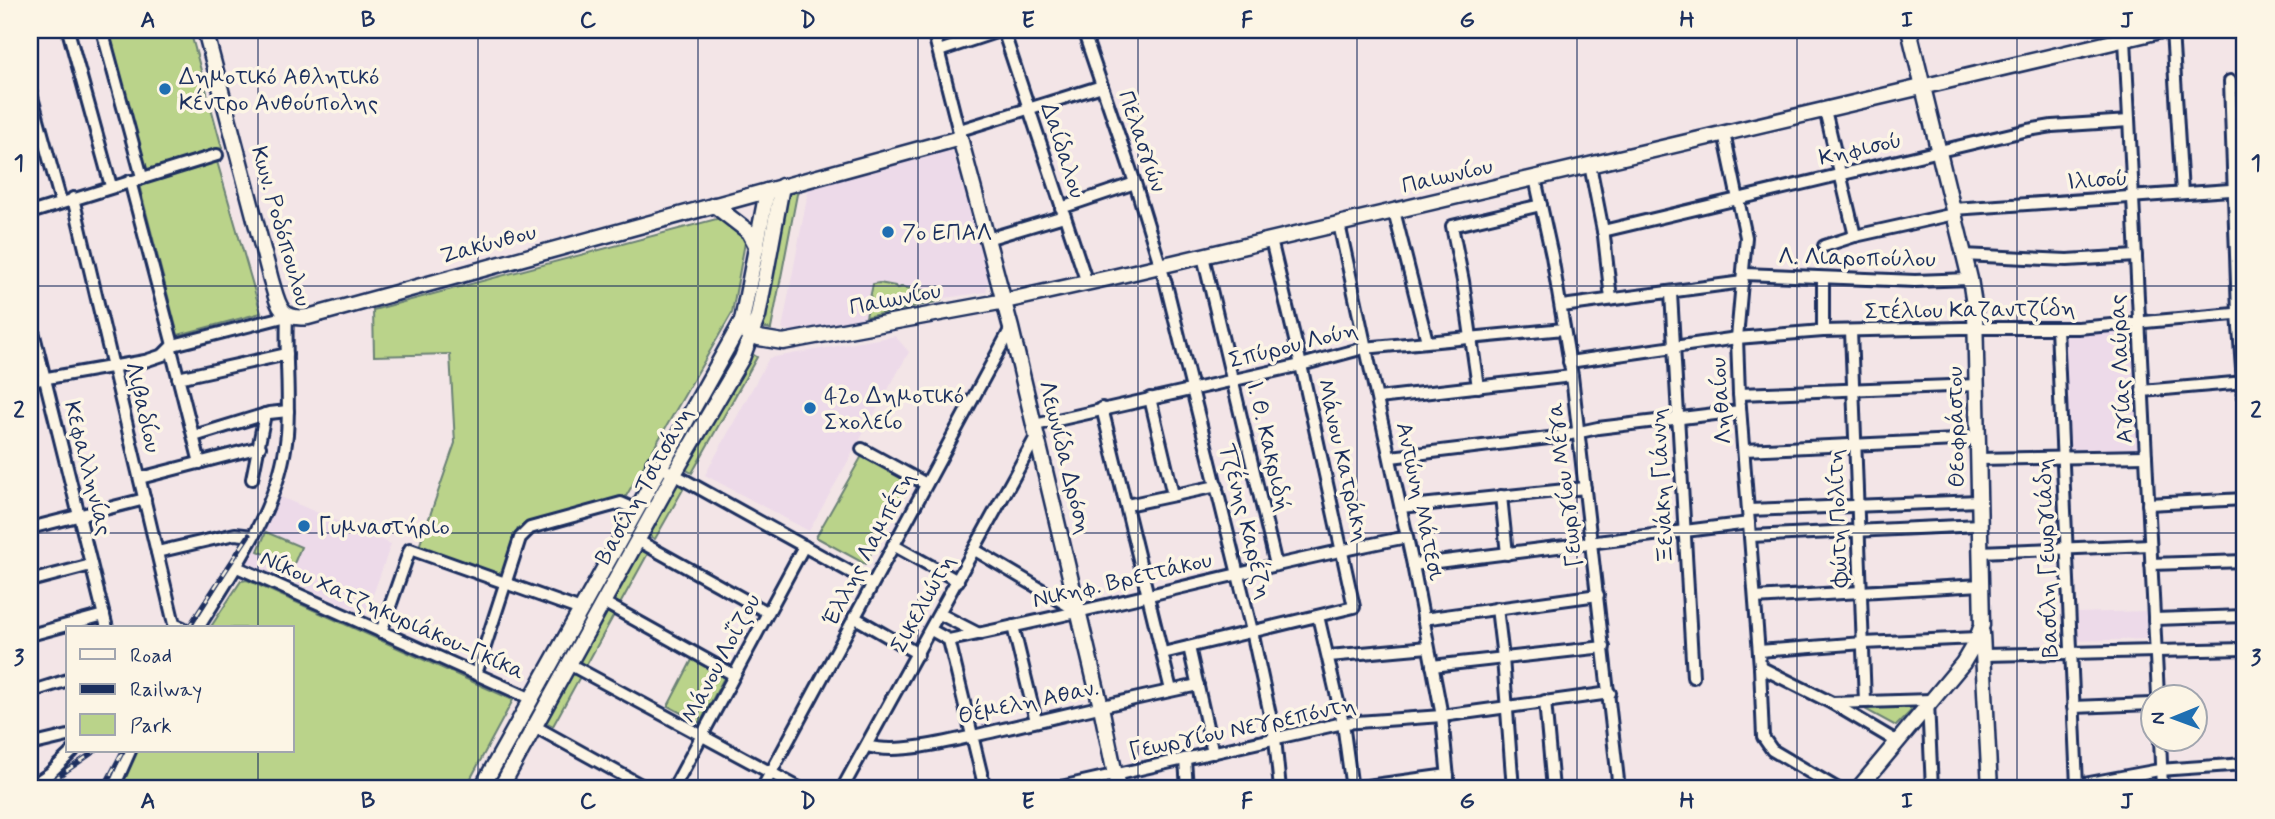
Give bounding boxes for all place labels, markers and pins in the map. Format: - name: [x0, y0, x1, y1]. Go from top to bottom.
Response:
- place label: Δημοτικό Αθλητικό Κέντρο Ανθούπολης: [179, 63, 379, 119]
- marker: Δημοτικό Αθλητικό Κέντρο Ανθούπολης: [157, 81, 173, 97]
- place label: 7ο ΕΠΑΛ: [902, 219, 992, 249]
- marker: 7ο ΕΠΑΛ: [880, 224, 896, 240]
- place label: 42ο Δημοτικό Σχολείο: [824, 382, 964, 438]
- marker: 42ο Δημοτικό Σχολείο: [802, 400, 818, 416]
- place label: Γυμναστήριο: [318, 513, 450, 543]
- marker: Γυμναστήριο: [296, 518, 312, 534]

